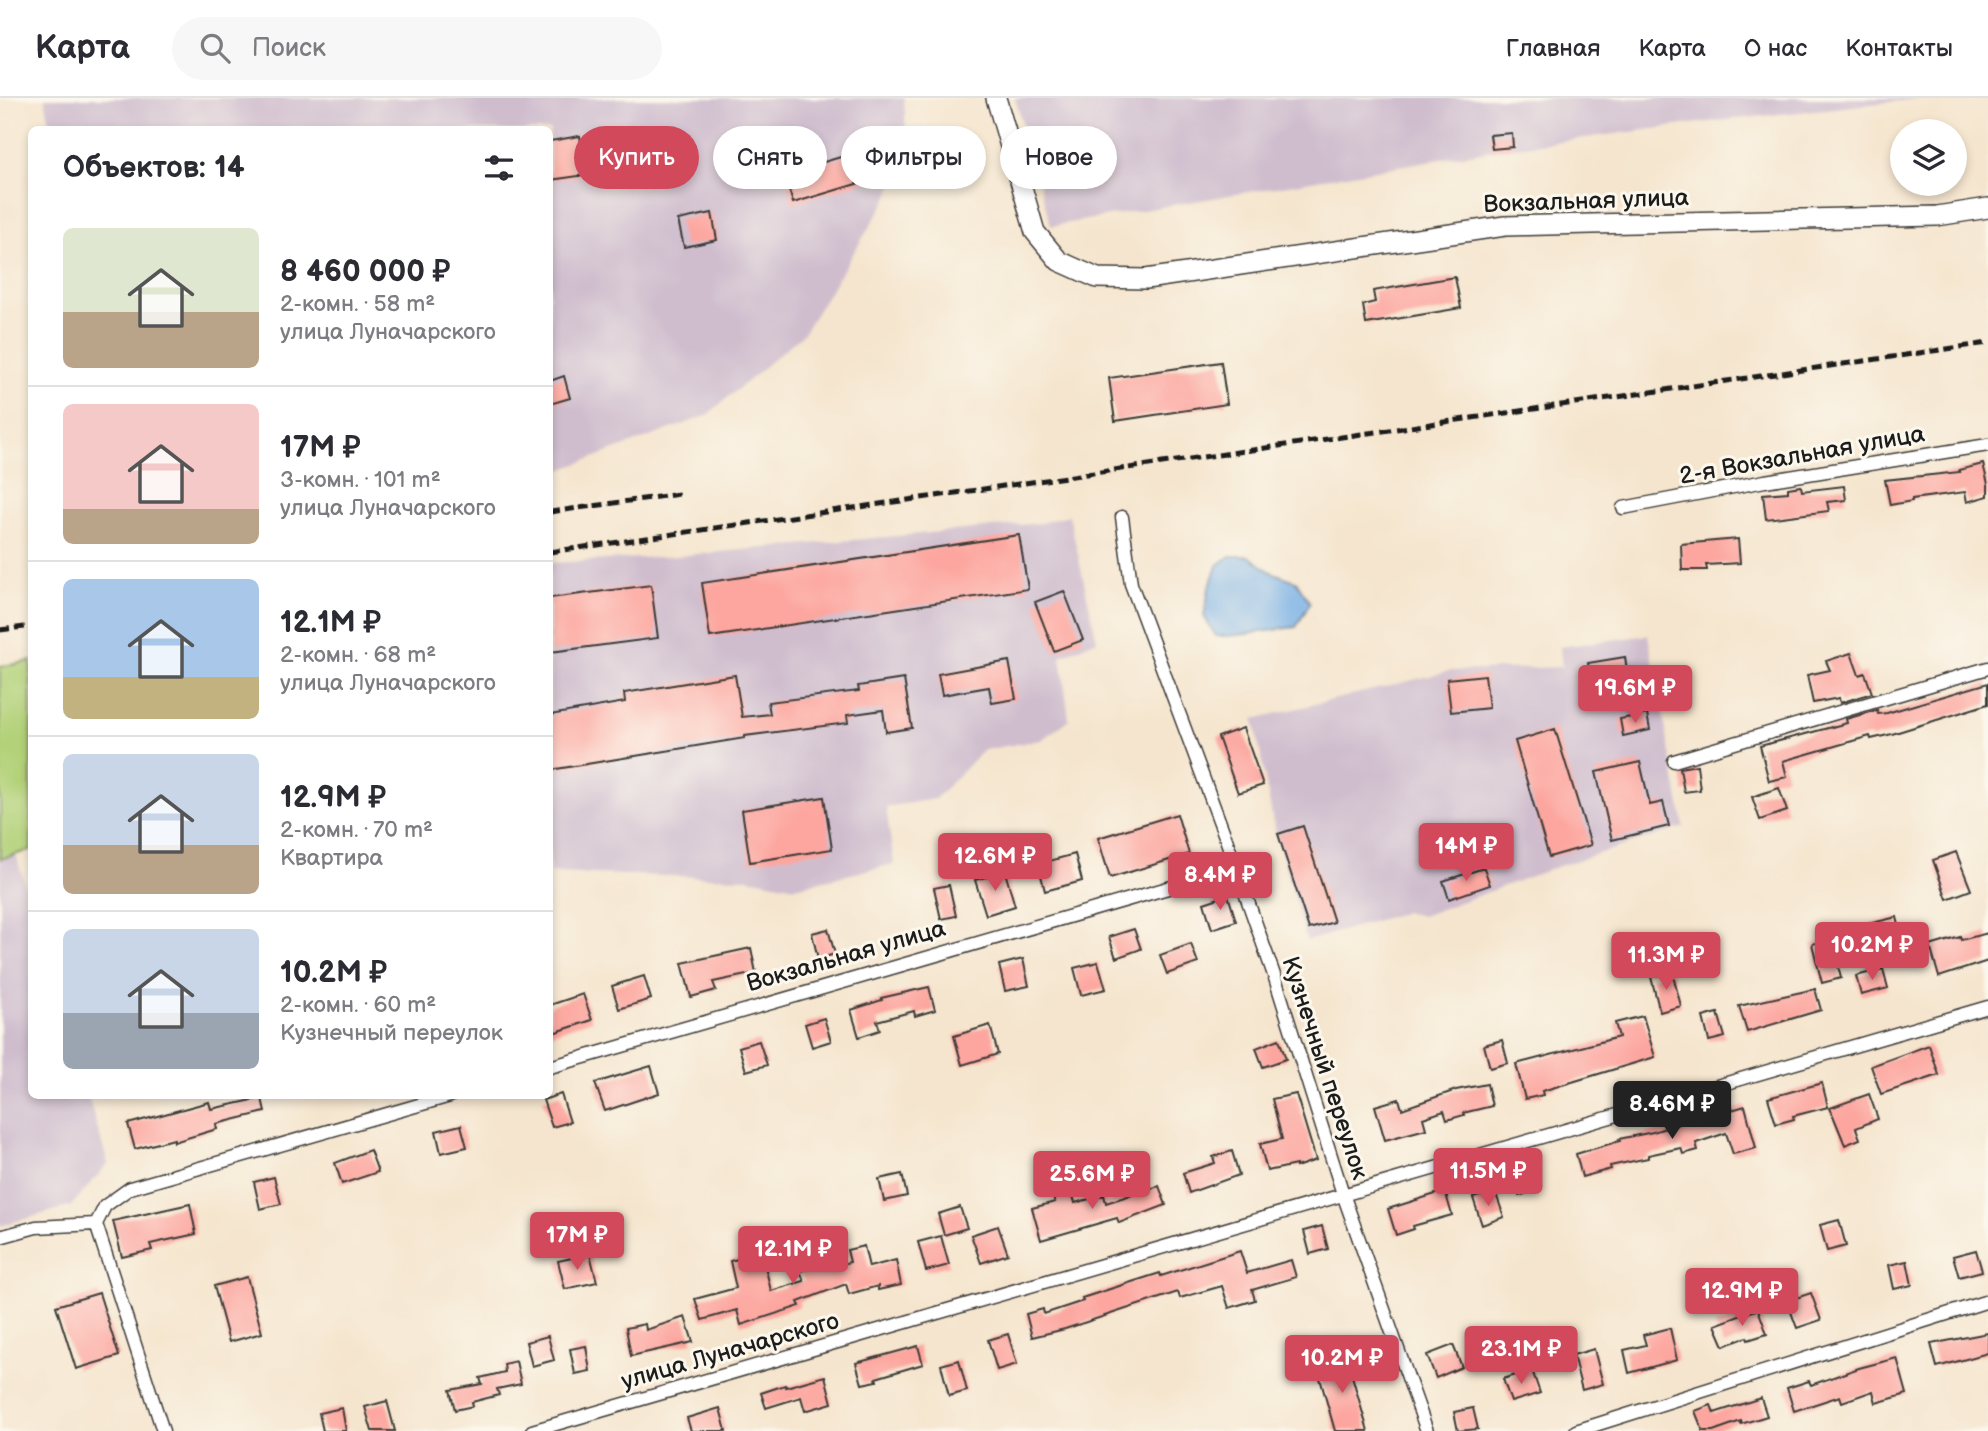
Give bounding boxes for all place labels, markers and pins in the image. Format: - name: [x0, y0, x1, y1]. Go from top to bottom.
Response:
- pin: 19.6M ₽: [1570, 666, 1700, 725]
- pin: 14M ₽: [1417, 824, 1515, 883]
- pin: 12.6M ₽: [930, 834, 1060, 893]
- pin: 8.4M ₽: [1163, 852, 1277, 912]
- pin: 10.2M ₽: [1807, 922, 1937, 982]
- pin: 11.3M ₽: [1601, 932, 1731, 992]
- pin: 8.46M ₽: [1607, 1082, 1737, 1141]
- pin: 11.5M ₽: [1423, 1148, 1553, 1208]
- pin: 25.6M ₽: [1027, 1152, 1157, 1211]
- pin: 17M ₽: [528, 1212, 626, 1272]
- pin: 12.1M ₽: [728, 1226, 858, 1286]
- pin: 12.9M ₽: [1677, 1268, 1807, 1328]
- pin: 23.1M ₽: [1456, 1326, 1586, 1386]
- pin: 10.2M ₽: [1277, 1336, 1407, 1395]

